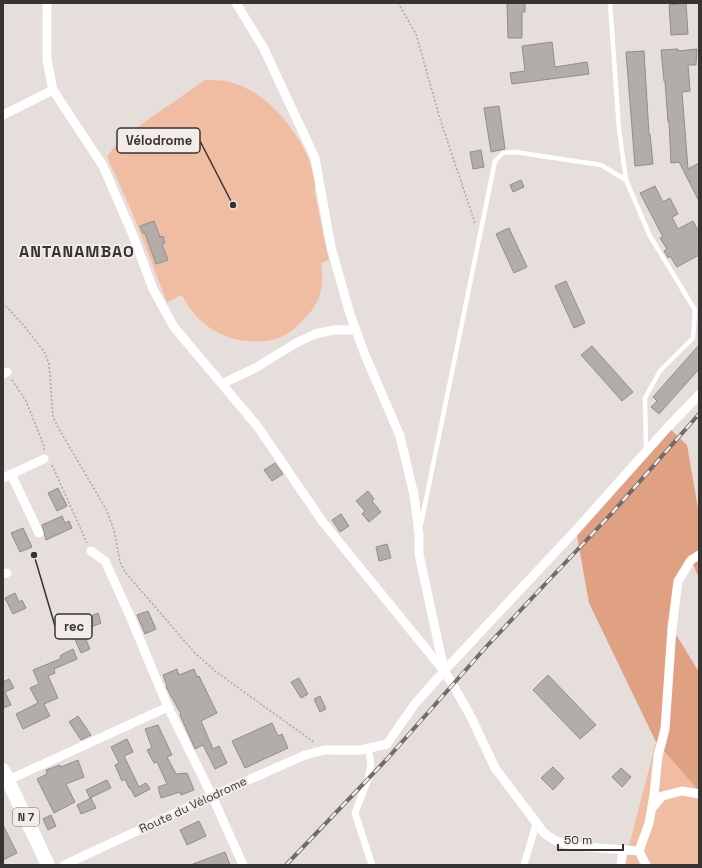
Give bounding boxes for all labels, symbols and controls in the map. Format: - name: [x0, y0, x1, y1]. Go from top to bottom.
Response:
- callout: Vélodrome: [117, 128, 200, 153]
- text: Vélodrome: [126, 132, 192, 149]
- district label: ANTANAMBAO: [19, 241, 135, 262]
- callout: rec: [55, 614, 92, 639]
- text: rec: [64, 618, 84, 635]
- street label: Route du Vélodrome: [137, 773, 249, 837]
- road number: N 7: [13, 808, 39, 826]
- scale bar: [558, 826, 623, 852]
- text: 50 m: [564, 832, 592, 848]

